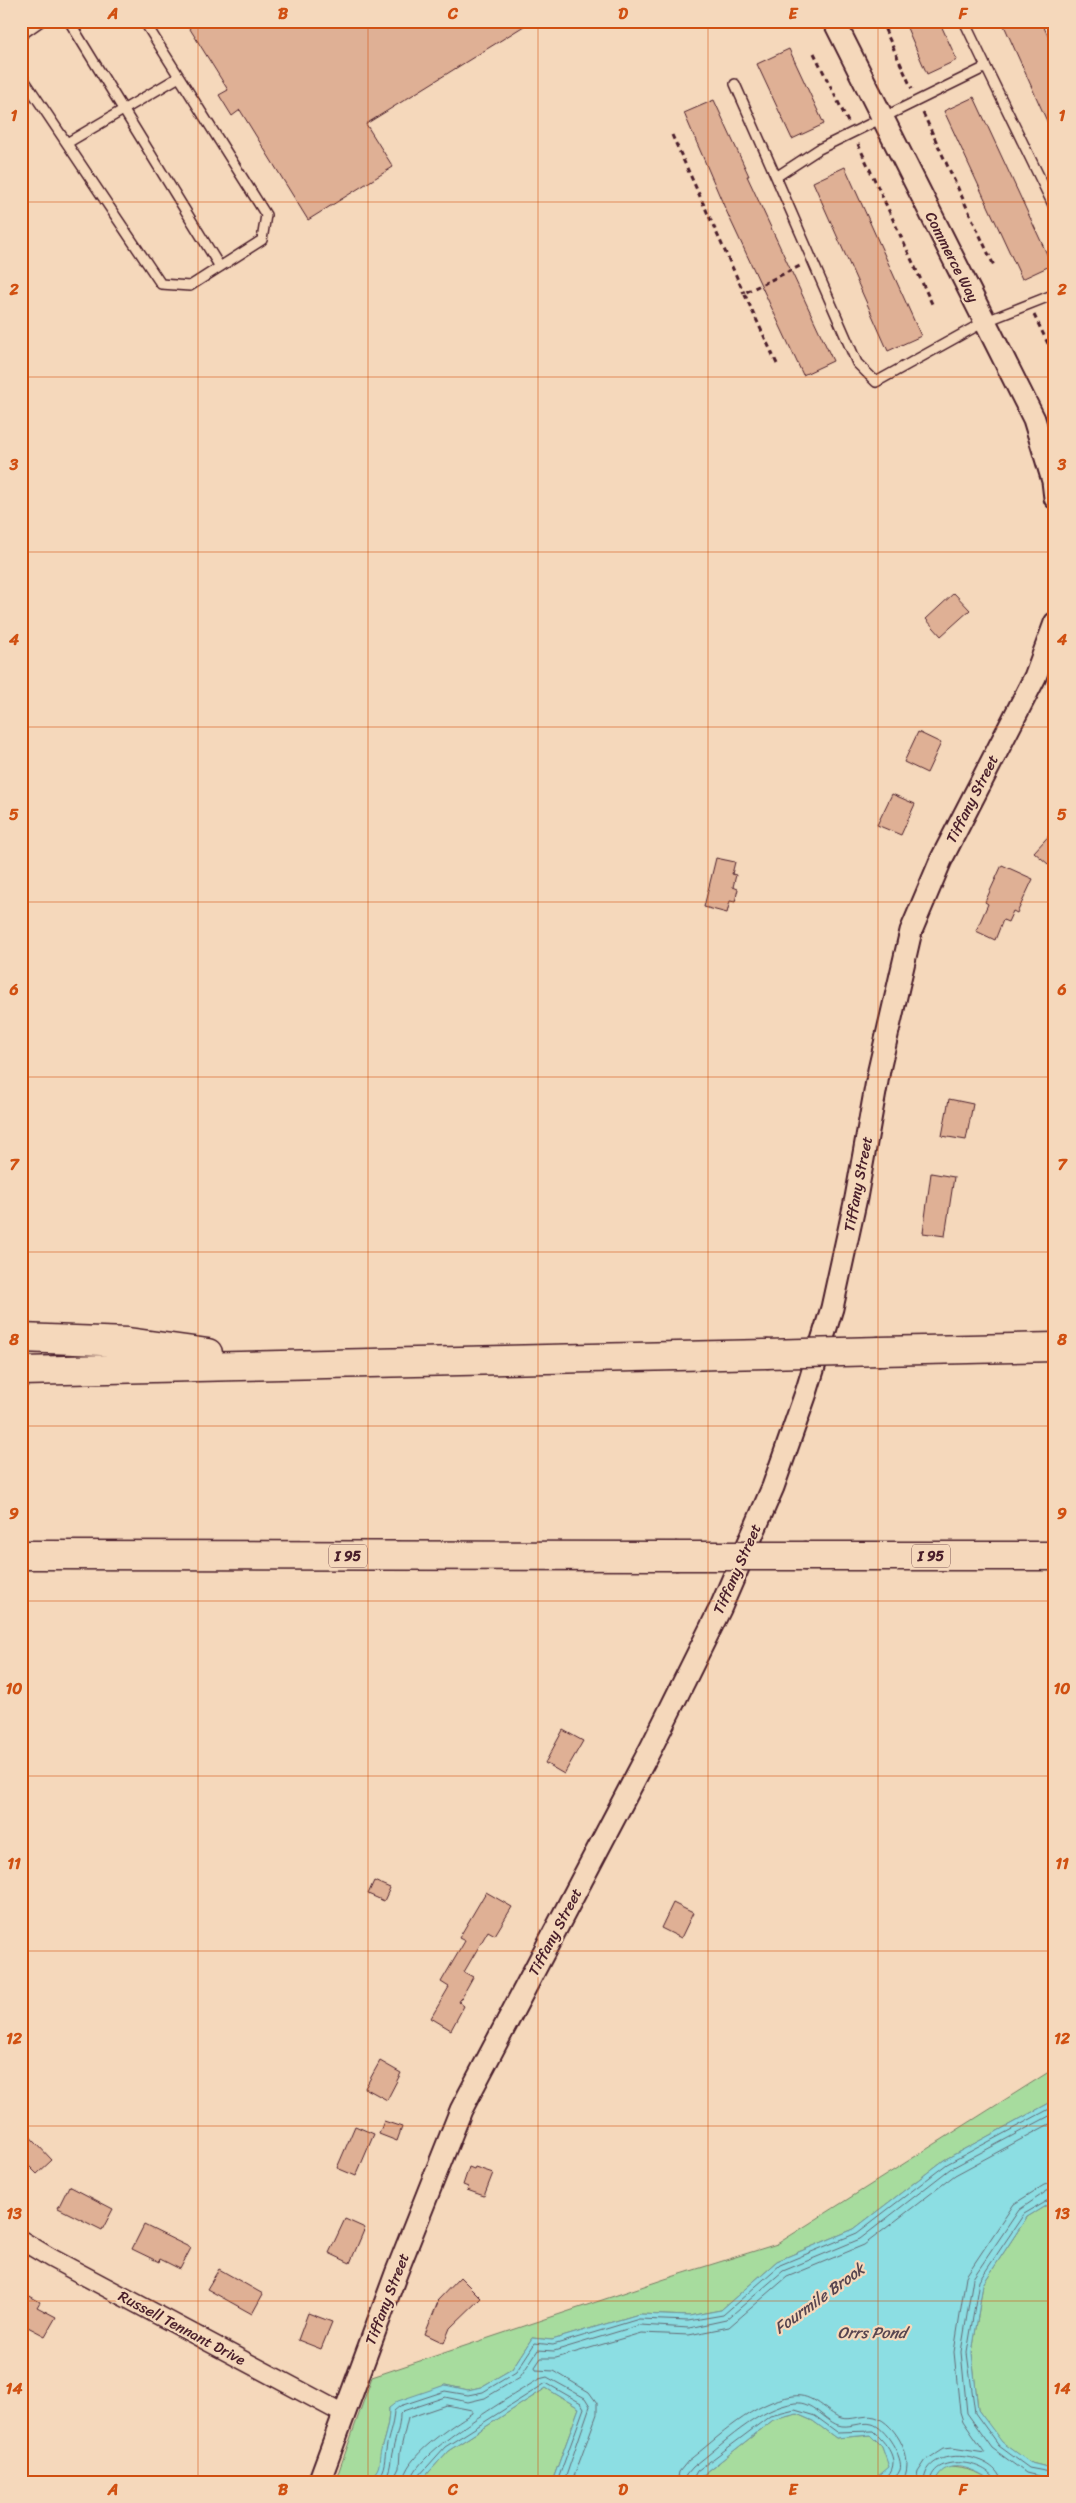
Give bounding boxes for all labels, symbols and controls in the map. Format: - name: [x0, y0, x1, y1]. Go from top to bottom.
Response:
- text: A: [107, 0, 118, 28]
- text: B: [278, 0, 289, 28]
- text: C: [447, 0, 459, 28]
- text: D: [618, 0, 628, 28]
- text: E: [789, 0, 799, 28]
- text: F: [958, 0, 969, 28]
- text: 1: [11, 101, 18, 130]
- text: 1: [1059, 101, 1066, 130]
- street label: Commerce Way: [918, 207, 986, 307]
- text: 2: [8, 275, 19, 304]
- text: 2: [1056, 275, 1067, 304]
- text: 3: [9, 450, 19, 479]
- text: 3: [1057, 450, 1067, 479]
- text: 4: [8, 625, 19, 654]
- text: 4: [1056, 625, 1067, 654]
- street label: Tiffany Street: [938, 750, 1006, 848]
- text: 5: [9, 800, 19, 829]
- text: 5: [1057, 800, 1067, 829]
- text: 6: [8, 975, 19, 1004]
- text: 6: [1056, 975, 1067, 1004]
- street label: Tiffany Street: [836, 1134, 880, 1234]
- text: 7: [9, 1150, 20, 1179]
- text: 7: [1057, 1150, 1068, 1179]
- text: 8: [8, 1325, 19, 1354]
- text: 8: [1056, 1325, 1067, 1354]
- text: 9: [9, 1499, 19, 1528]
- text: 9: [1057, 1499, 1067, 1528]
- street label: Tiffany Street: [705, 1519, 769, 1618]
- road number: I 95: [329, 1544, 367, 1568]
- road number: I 95: [912, 1544, 950, 1568]
- text: 10: [6, 1674, 22, 1703]
- text: 10: [1054, 1674, 1070, 1703]
- text: 11: [7, 1849, 21, 1878]
- text: 11: [1055, 1849, 1069, 1878]
- street label: Tiffany Street: [521, 1883, 589, 1981]
- text: 12: [6, 2024, 23, 2053]
- text: 12: [1054, 2024, 1071, 2053]
- text: 13: [6, 2199, 22, 2228]
- text: 13: [1054, 2199, 1070, 2228]
- street label: Tiffany Street: [358, 2249, 417, 2349]
- water label: Fourmile Brook: [768, 2254, 873, 2342]
- street label: Russell Tennant Drive: [114, 2283, 250, 2373]
- water label: Orrs Pond: [837, 2318, 911, 2347]
- text: 14: [6, 2374, 22, 2403]
- text: 14: [1054, 2374, 1070, 2403]
- text: A: [107, 2475, 118, 2503]
- text: B: [278, 2475, 289, 2503]
- text: C: [447, 2475, 459, 2503]
- text: D: [618, 2475, 628, 2503]
- text: E: [789, 2475, 799, 2503]
- text: F: [958, 2475, 969, 2503]

